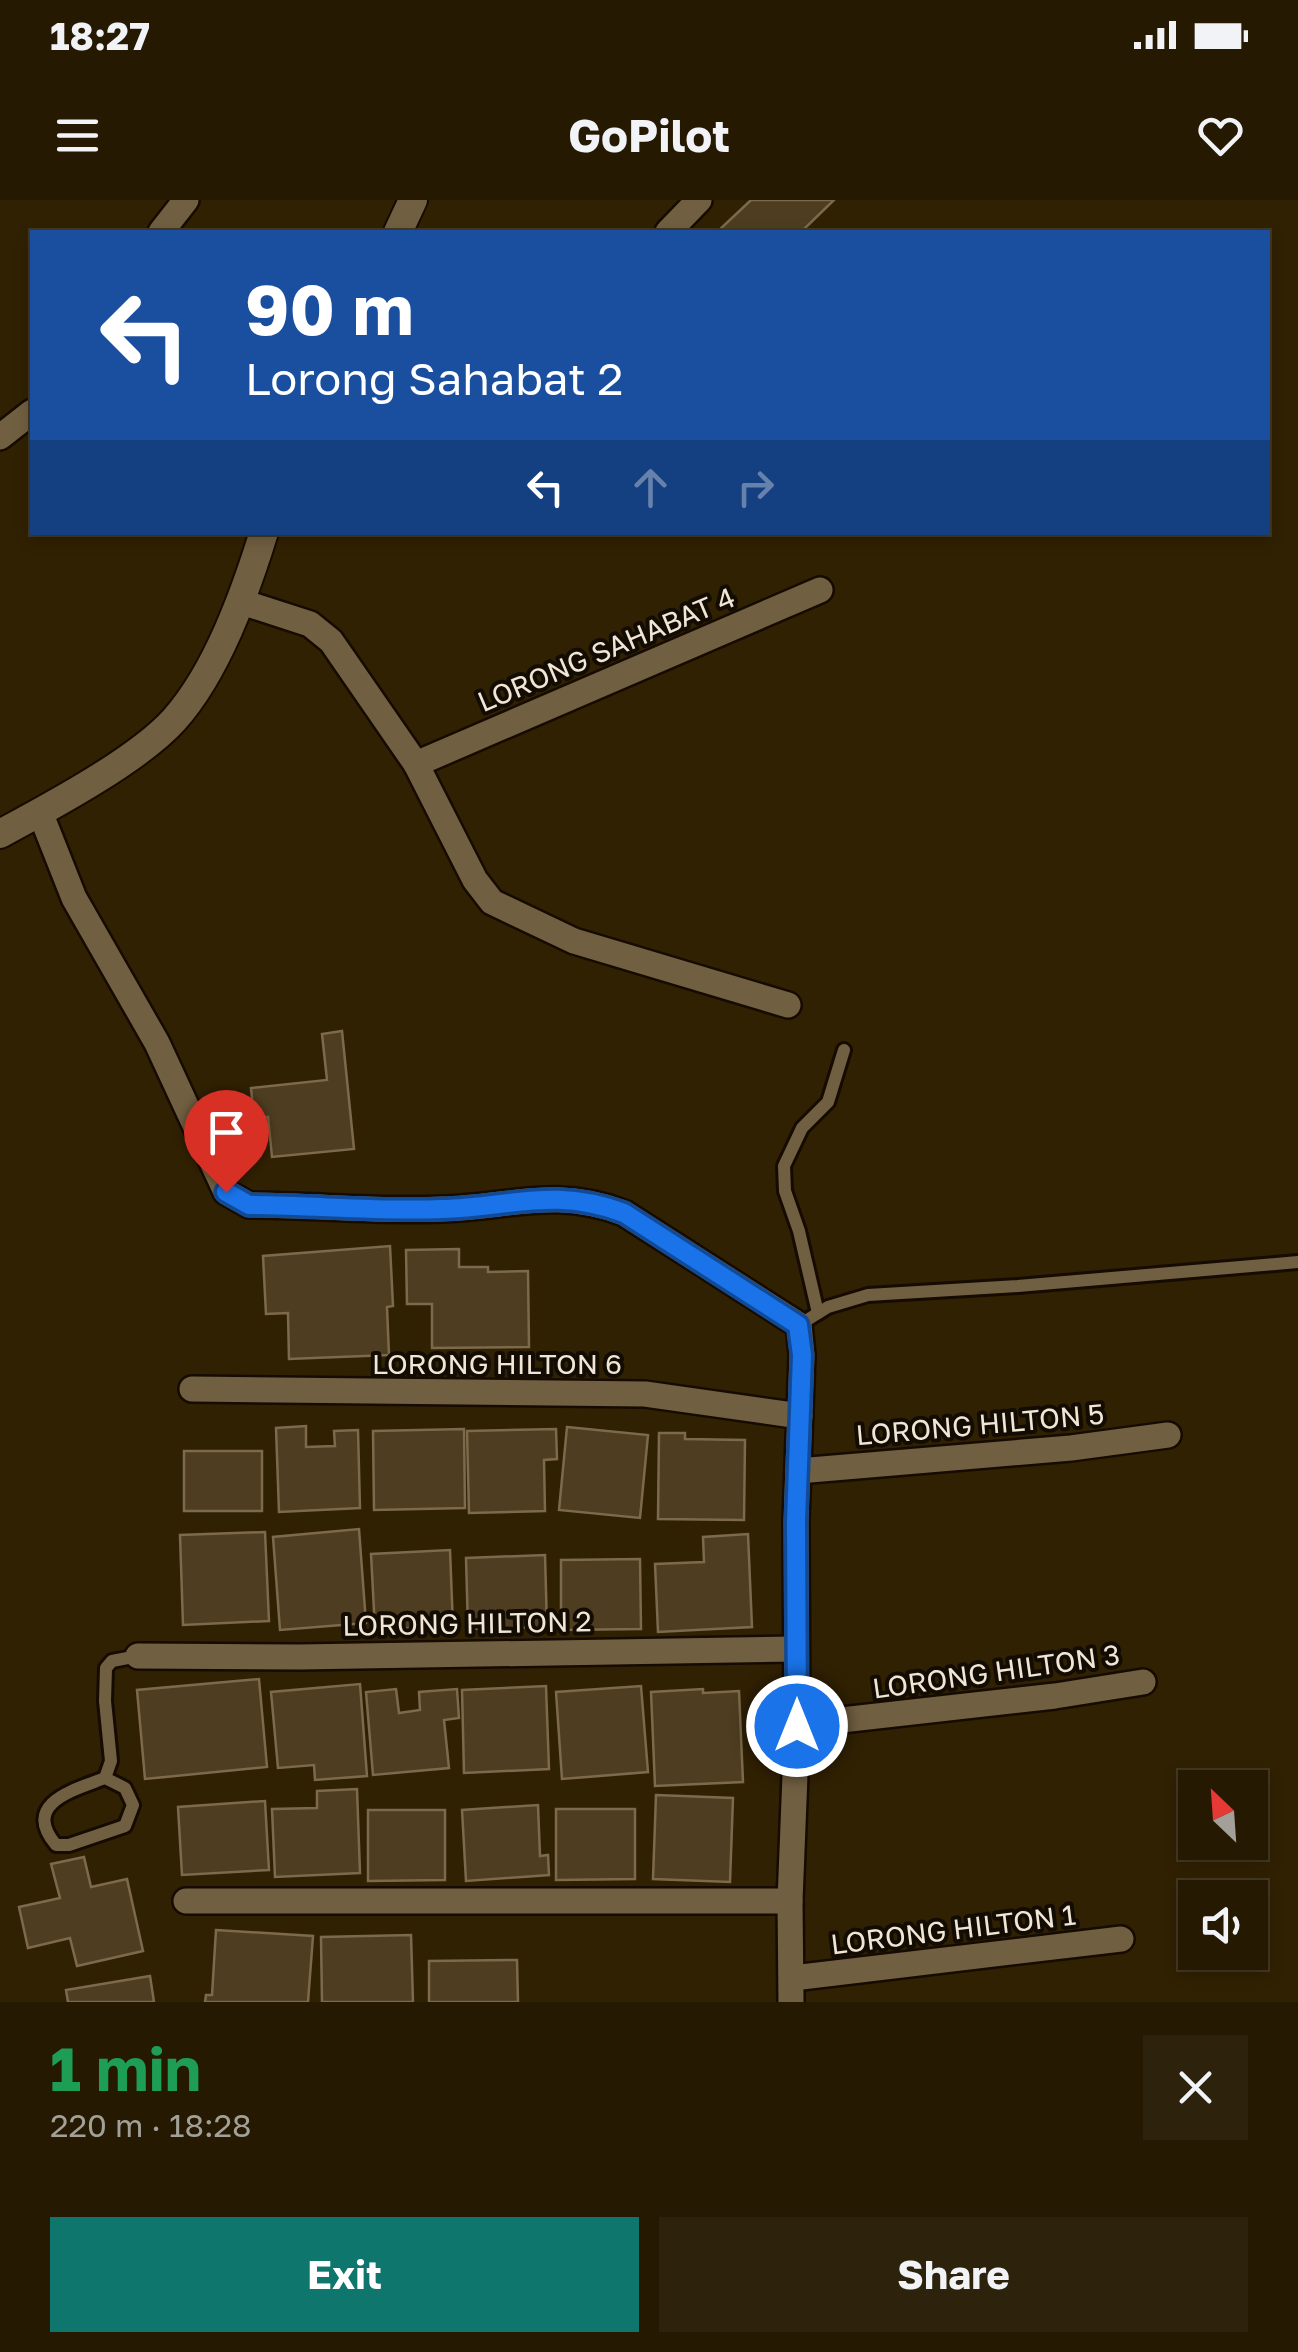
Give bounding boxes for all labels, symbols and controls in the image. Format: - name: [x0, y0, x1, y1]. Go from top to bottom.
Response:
- text: 18:27: [50, 13, 150, 58]
- icon: menu: [50, 108, 105, 163]
- text: GoPilot: [568, 108, 730, 162]
- icon: heart: [1193, 108, 1248, 163]
- text: 90 m: [245, 266, 414, 350]
- icon: left: [80, 270, 210, 400]
- text: Lorong Sahabat 2: [245, 351, 623, 405]
- icon: left: [518, 460, 573, 515]
- icon: ahead: [623, 460, 678, 515]
- icon: right: [728, 460, 783, 515]
- street label: LORONG SAHABAT 4: [473, 580, 739, 718]
- pin: [184, 1090, 269, 1193]
- icon: arrive: [199, 1105, 254, 1160]
- street label: LORONG HILTON 6: [372, 1347, 622, 1380]
- street label: LORONG HILTON 5: [854, 1397, 1106, 1451]
- street label: LORONG HILTON 2: [342, 1604, 592, 1642]
- street label: LORONG HILTON 3: [870, 1637, 1122, 1705]
- position arrow: [745, 1674, 849, 1778]
- north arrow: [1178, 1770, 1268, 1860]
- map controls: [1178, 1770, 1268, 1970]
- button: sound: [1178, 1880, 1268, 1970]
- street label: LORONG HILTON 1: [829, 1898, 1077, 1960]
- text: 1 min: [50, 2032, 201, 2104]
- button: close: [1143, 2035, 1248, 2140]
- text: 220 m · 18:28: [50, 2106, 252, 2144]
- button: Exit: [50, 2217, 639, 2332]
- button: Share: [659, 2217, 1248, 2332]

